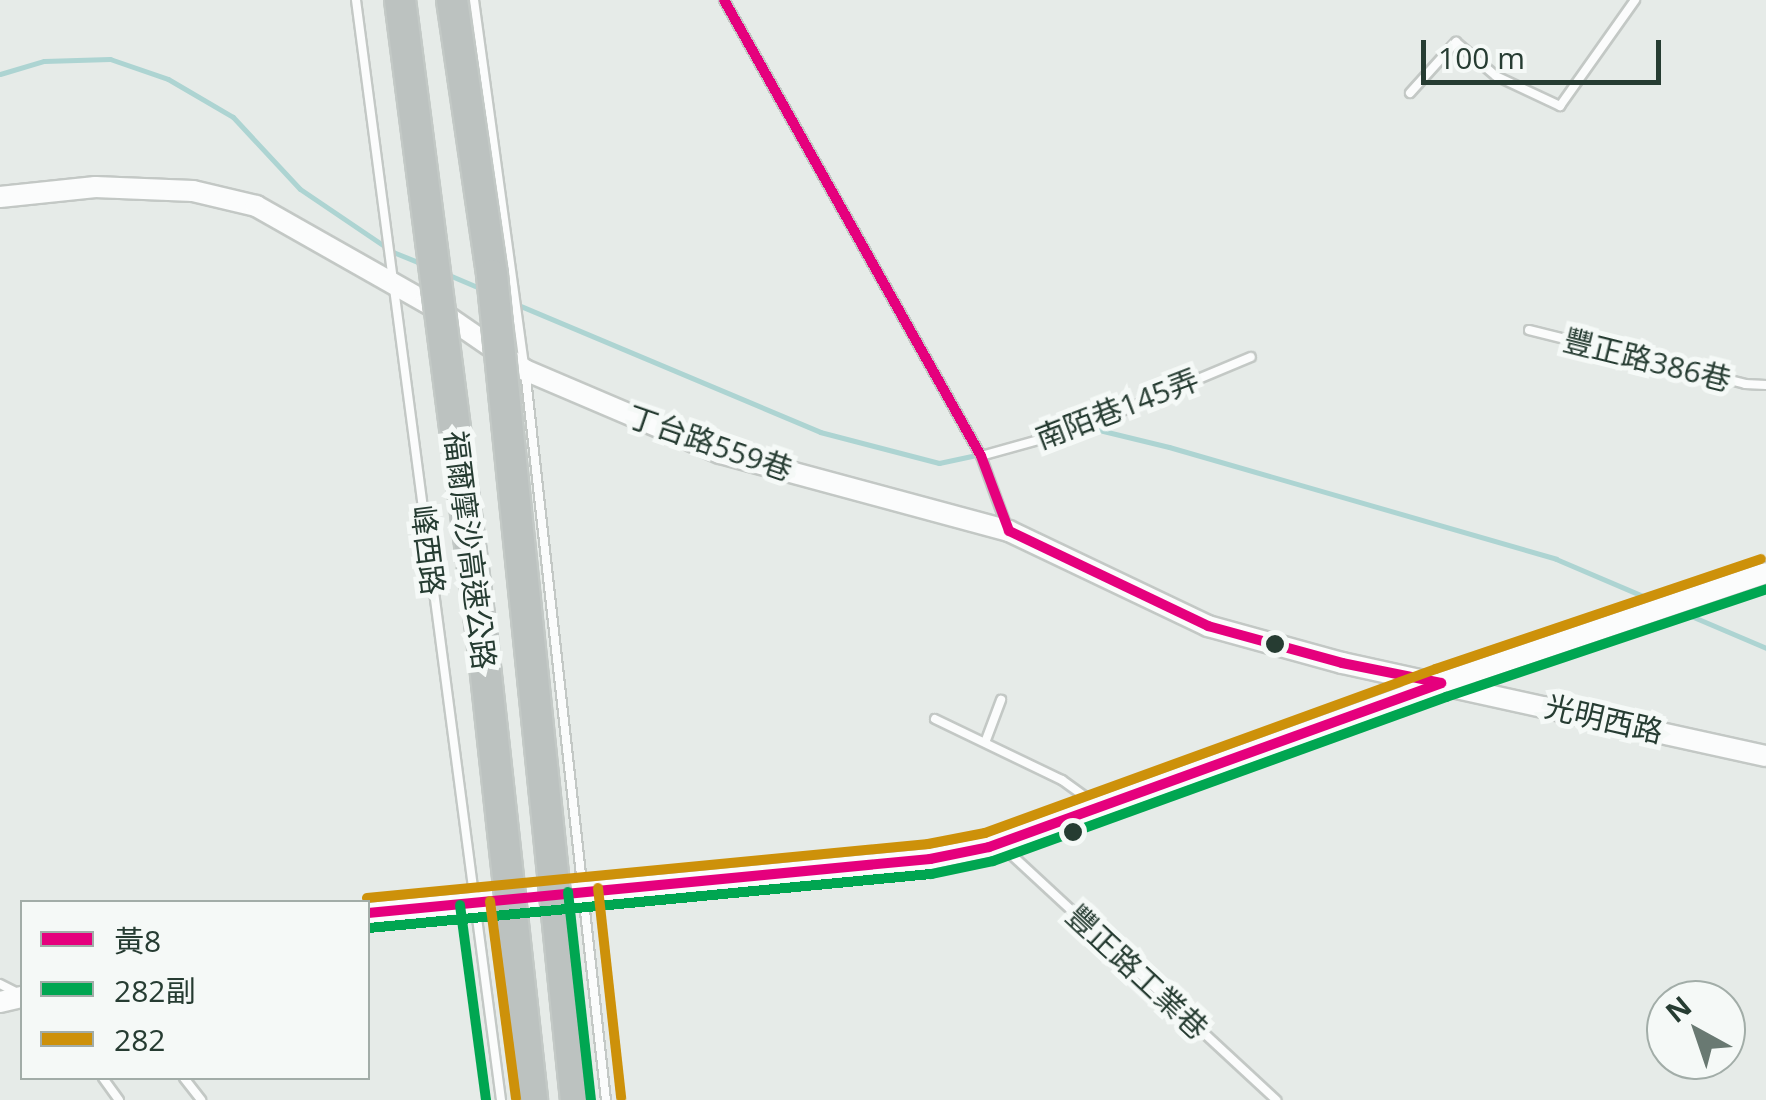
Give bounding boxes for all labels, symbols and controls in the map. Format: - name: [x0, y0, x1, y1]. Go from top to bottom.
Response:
- scale bar: [1426, 20, 1666, 82]
- text: 100 m: [1438, 37, 1525, 78]
- street label: 豐正路386巷: [1559, 322, 1735, 398]
- street label: 南陌巷145弄: [1031, 361, 1203, 457]
- street label: 丁台路559巷: [623, 398, 797, 488]
- street label: 福爾摩沙高速公路: [438, 429, 502, 671]
- street label: 峰西路: [405, 503, 451, 597]
- unlabelled marker: [1265, 634, 1285, 654]
- street label: 光明西路: [1541, 688, 1667, 750]
- unlabelled marker: [1063, 822, 1083, 842]
- street label: 豐正路工業巷: [1059, 897, 1215, 1047]
- legend: [20, 900, 370, 1080]
- text: 黃8: [114, 920, 161, 961]
- text: 282副: [114, 970, 195, 1011]
- north arrow: [1646, 980, 1746, 1080]
- text: N: [1657, 987, 1699, 1030]
- text: 282: [114, 1019, 165, 1060]

